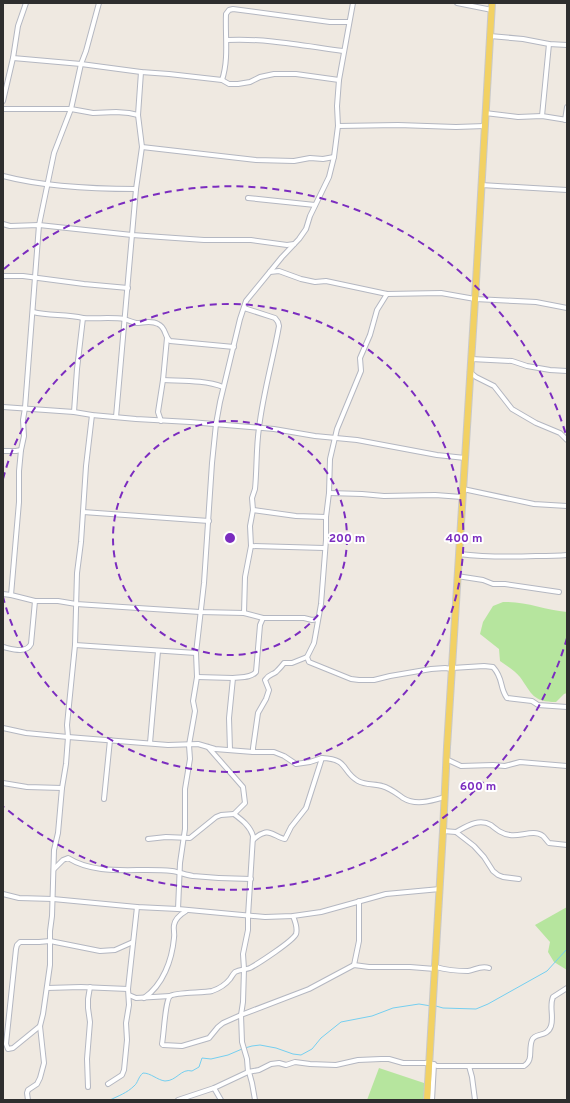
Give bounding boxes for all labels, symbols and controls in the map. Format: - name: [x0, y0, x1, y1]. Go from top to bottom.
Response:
- centre of rings: [223, 531, 237, 545]
- text: 200 m: [329, 531, 365, 547]
- text: 400 m: [445, 531, 483, 547]
- text: 600 m: [460, 779, 496, 795]

